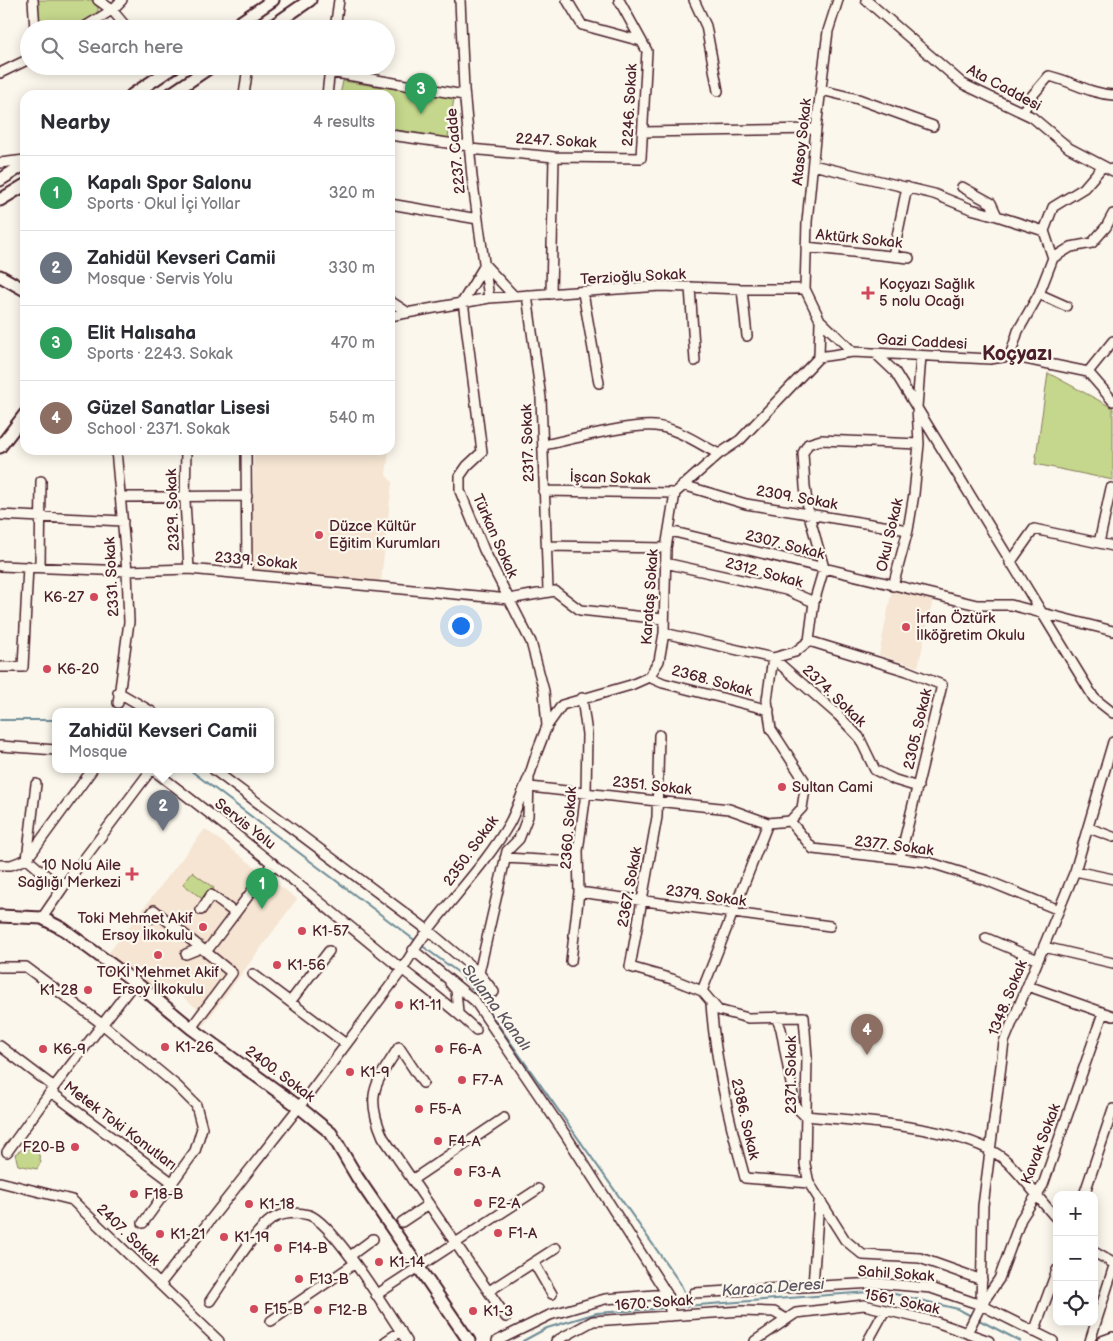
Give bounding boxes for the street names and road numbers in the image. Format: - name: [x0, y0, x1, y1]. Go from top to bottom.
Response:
- street label: Ata Caddesi: [963, 60, 1045, 116]
- street label: 2246. Sokak: [618, 62, 642, 147]
- street label: Atasoy Sokak: [788, 97, 816, 187]
- street label: 2237. Cadde: [442, 107, 470, 195]
- street label: 2247. Sokak: [515, 129, 598, 153]
- street label: Aktürk Sokak: [815, 225, 904, 253]
- street label: Terzioğlu Sokak: [580, 265, 687, 289]
- street label: Gazi Caddesi: [876, 330, 968, 354]
- street label: 2317. Sokak: [517, 403, 539, 482]
- street label: 2329. Sokak: [162, 468, 184, 552]
- street label: İşcan Sokak: [569, 468, 651, 488]
- street label: 2309. Sokak: [755, 481, 840, 515]
- street label: Türkan Sokak: [468, 491, 522, 582]
- street label: Okul Sokak: [872, 496, 908, 574]
- street label: 2307. Sokak: [743, 526, 827, 564]
- street label: 2331. Sokak: [100, 536, 124, 617]
- street label: 2339. Sokak: [214, 548, 299, 574]
- street label: Karataş Sokak: [637, 548, 663, 646]
- street label: 2312. Sokak: [723, 554, 806, 593]
- street label: 2368. Sokak: [670, 661, 755, 701]
- street label: 2374. Sokak: [798, 661, 870, 732]
- street label: 2305. Sokak: [899, 686, 937, 771]
- street label: 2351. Sokak: [612, 772, 693, 800]
- street label: 2360. Sokak: [557, 785, 581, 870]
- street label: Servis Yolu: [211, 794, 279, 854]
- street label: 2350. Sokak: [439, 812, 503, 890]
- street label: 2377. Sokak: [853, 832, 935, 860]
- street label: 2367. Sokak: [614, 845, 647, 929]
- street label: 2379. Sokak: [665, 881, 748, 911]
- street label: 1348. Sokak: [984, 957, 1032, 1039]
- street label: 2371. Sokak: [782, 1035, 801, 1114]
- street label: 2400. Sokak: [241, 1042, 319, 1107]
- street label: 2386. Sokak: [726, 1076, 764, 1162]
- street label: Metek Toki Konutları: [60, 1077, 180, 1175]
- street label: Kavak Sokak: [1017, 1100, 1065, 1187]
- street label: 2407. Sokak: [92, 1200, 164, 1270]
- street label: Sahil Sokak: [857, 1262, 936, 1286]
- street label: 1561. Sokak: [863, 1285, 942, 1319]
- street label: 1670. Sokak: [614, 1291, 694, 1315]

